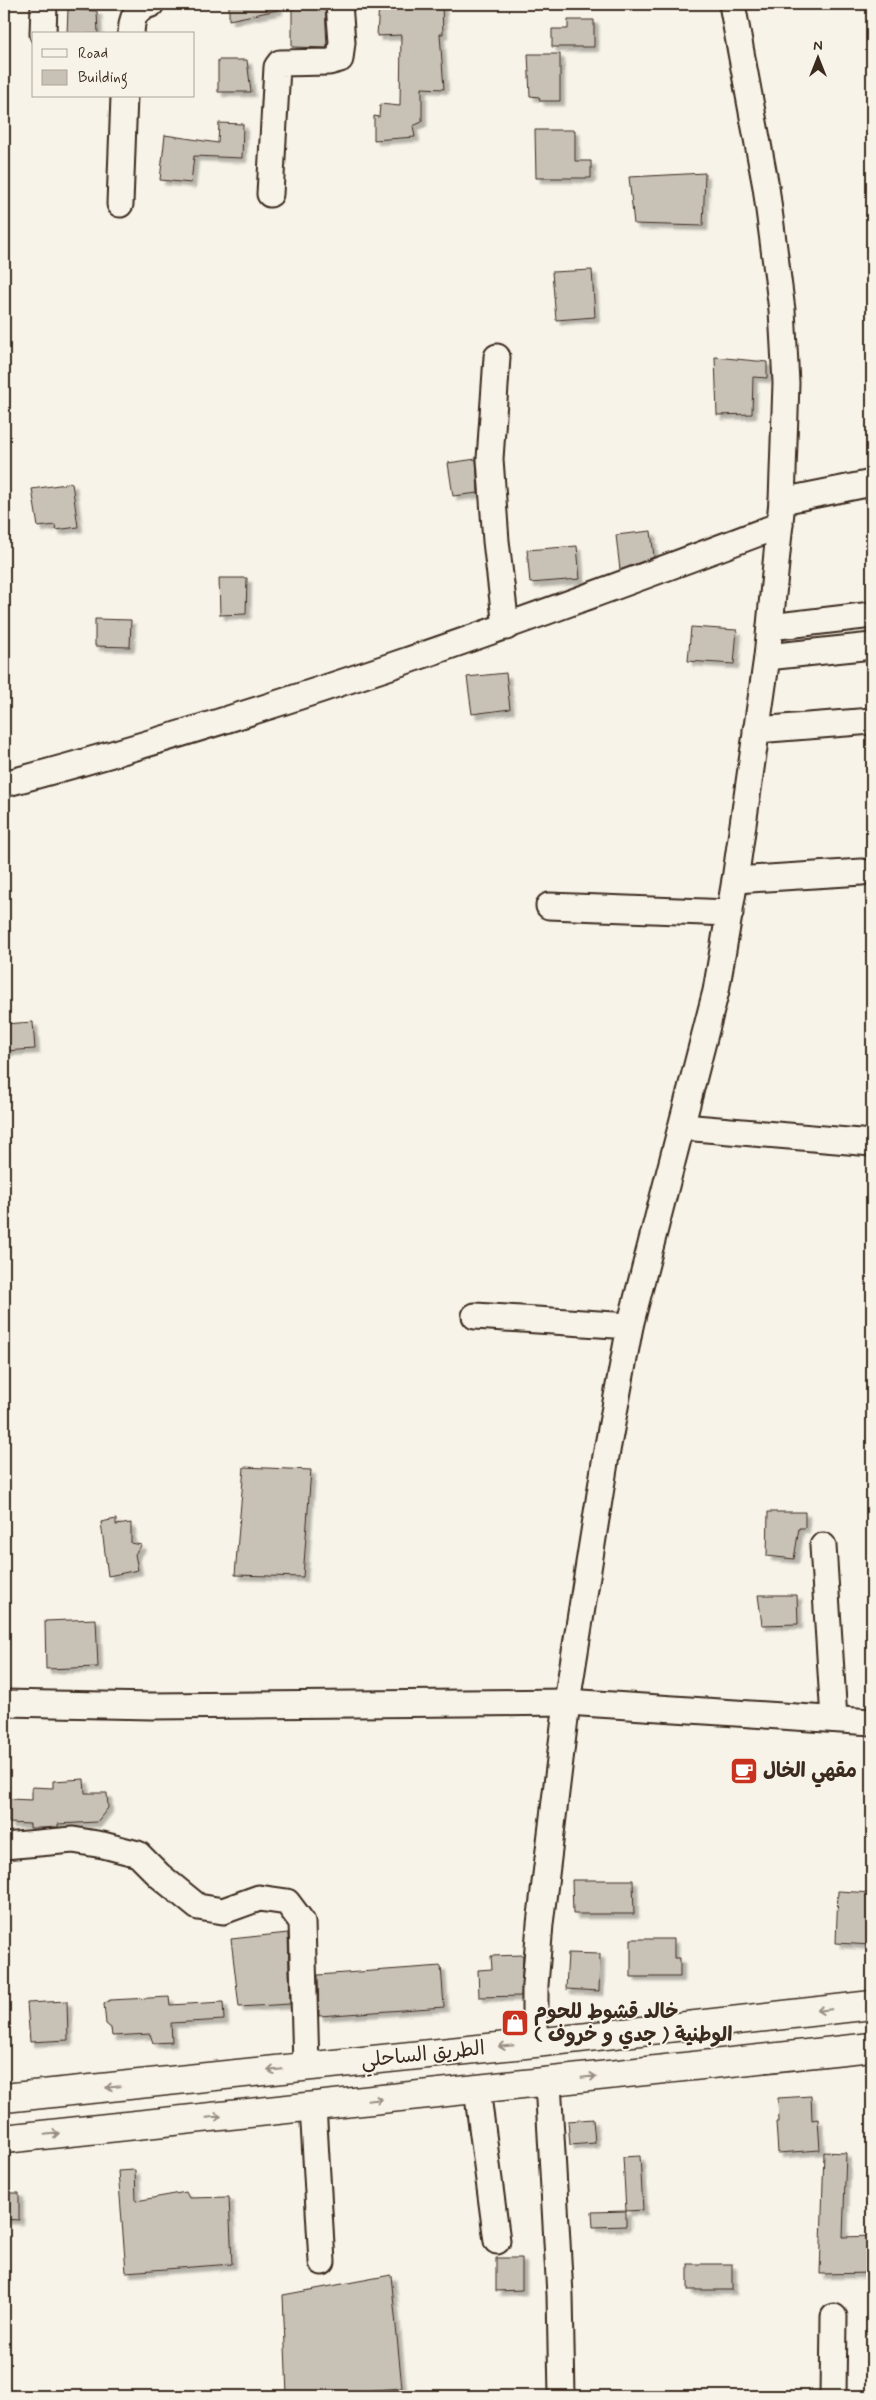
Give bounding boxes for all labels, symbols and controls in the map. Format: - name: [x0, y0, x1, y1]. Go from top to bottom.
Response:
- legend: [32, 32, 195, 98]
- north arrow: [794, 32, 844, 82]
- text: N: [813, 37, 823, 55]
- text: Road: [78, 44, 108, 64]
- text: Building: [78, 68, 128, 89]
- cafe icon: مقهي الخال: [729, 1756, 759, 1786]
- place label: مقهي الخال: [763, 1758, 857, 1788]
- place label: خالد قشوط للحوم الوطنية ( جدي و خروف ): [534, 1999, 732, 2050]
- one-way arrow: [816, 2005, 832, 2015]
- shop icon: خالد قشوط للحوم الوطنية ( جدي و خروف ): [500, 2008, 530, 2038]
- street label: الطريق الساحلي: [360, 2035, 486, 2078]
- one-way arrow: [498, 2041, 514, 2051]
- one-way arrow: [267, 2065, 283, 2075]
- one-way arrow: [581, 2072, 597, 2082]
- one-way arrow: [105, 2082, 121, 2092]
- one-way arrow: [367, 2095, 383, 2105]
- one-way arrow: [206, 2112, 222, 2122]
- one-way arrow: [44, 2129, 60, 2139]

